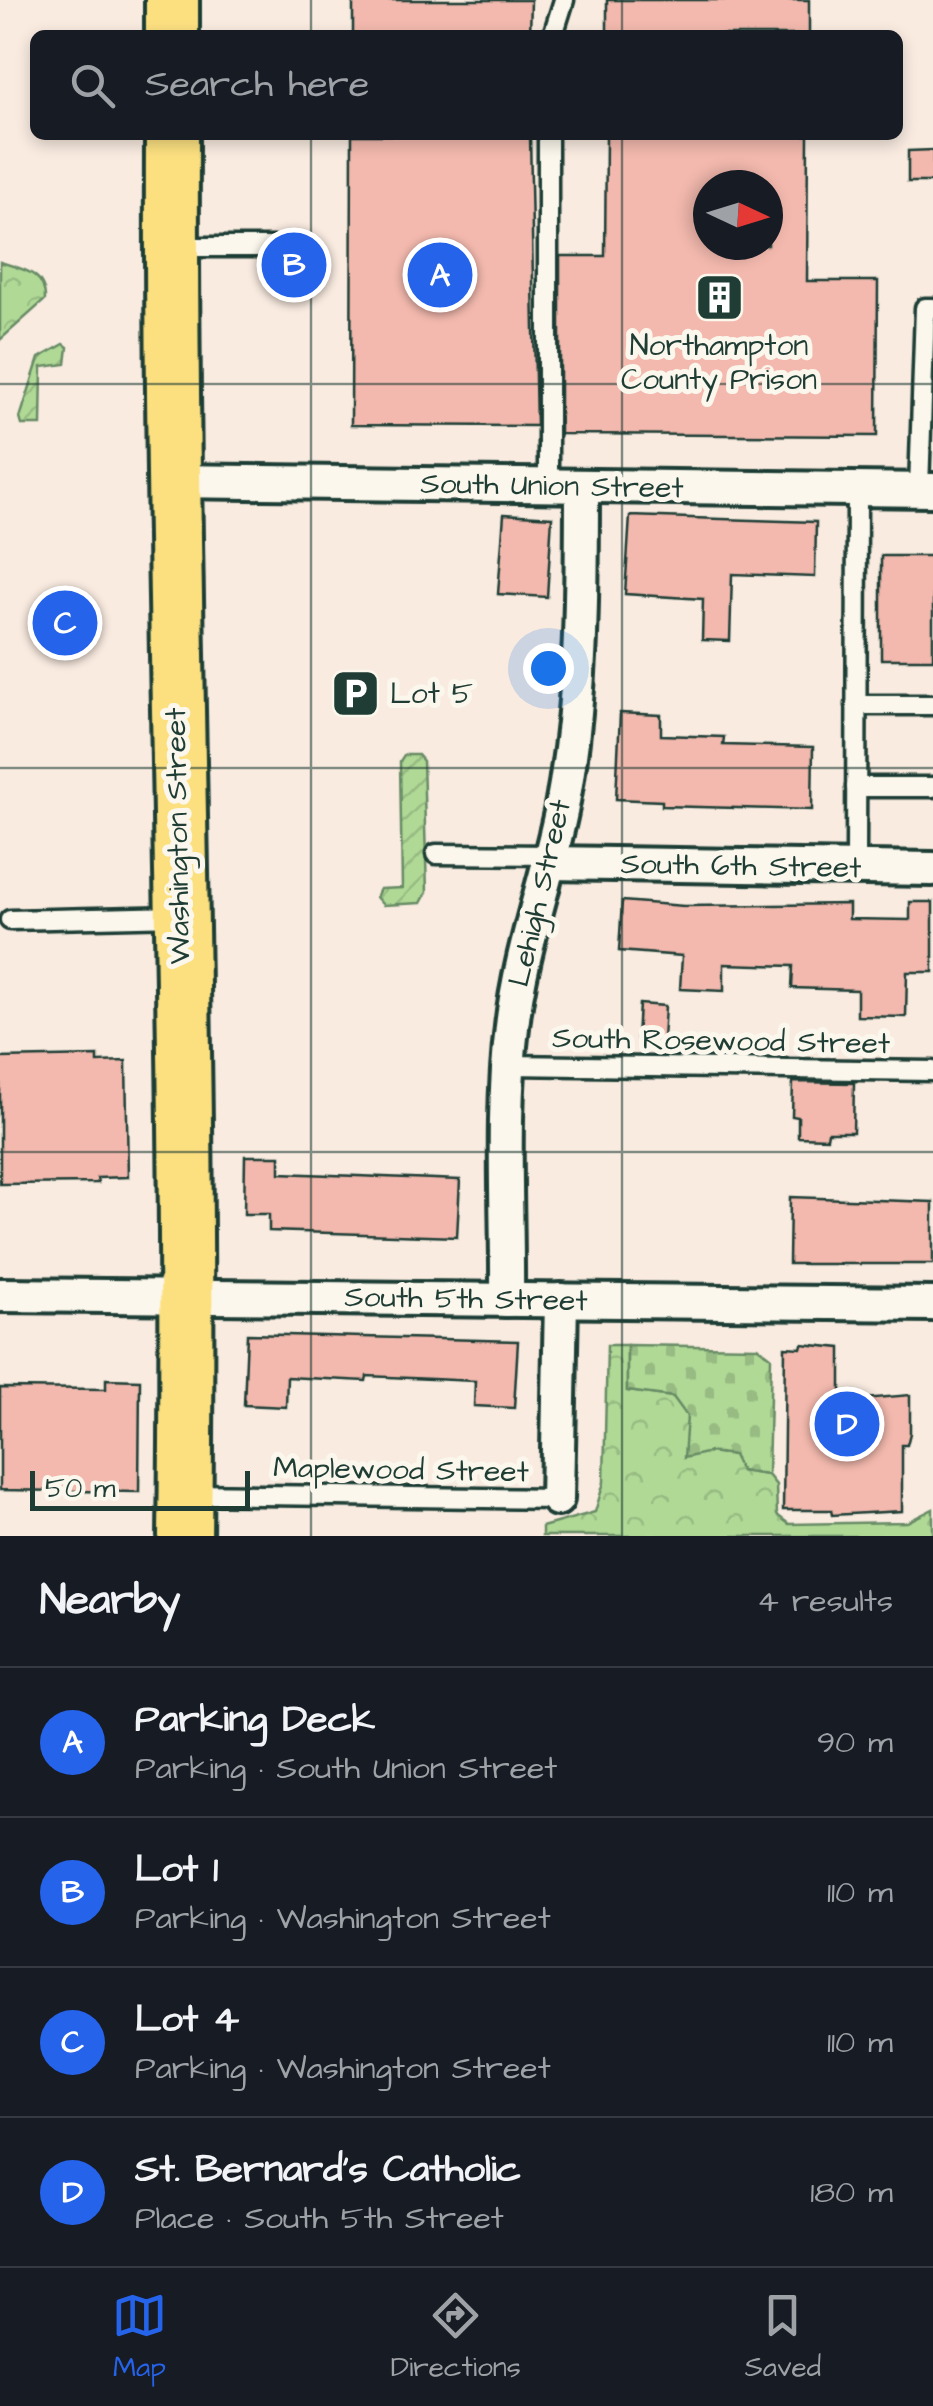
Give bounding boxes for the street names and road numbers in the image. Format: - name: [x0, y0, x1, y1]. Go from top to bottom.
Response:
- street label: South Union Street: [420, 463, 684, 509]
- street label: Washington Street: [155, 707, 202, 965]
- street label: Lehigh Street: [498, 795, 583, 991]
- street label: South 6th Street: [620, 843, 862, 889]
- street label: South Rosewood Street: [552, 1017, 890, 1065]
- street label: South 5th Street: [344, 1276, 588, 1322]
- street label: Maplewood Street: [273, 1447, 529, 1493]

